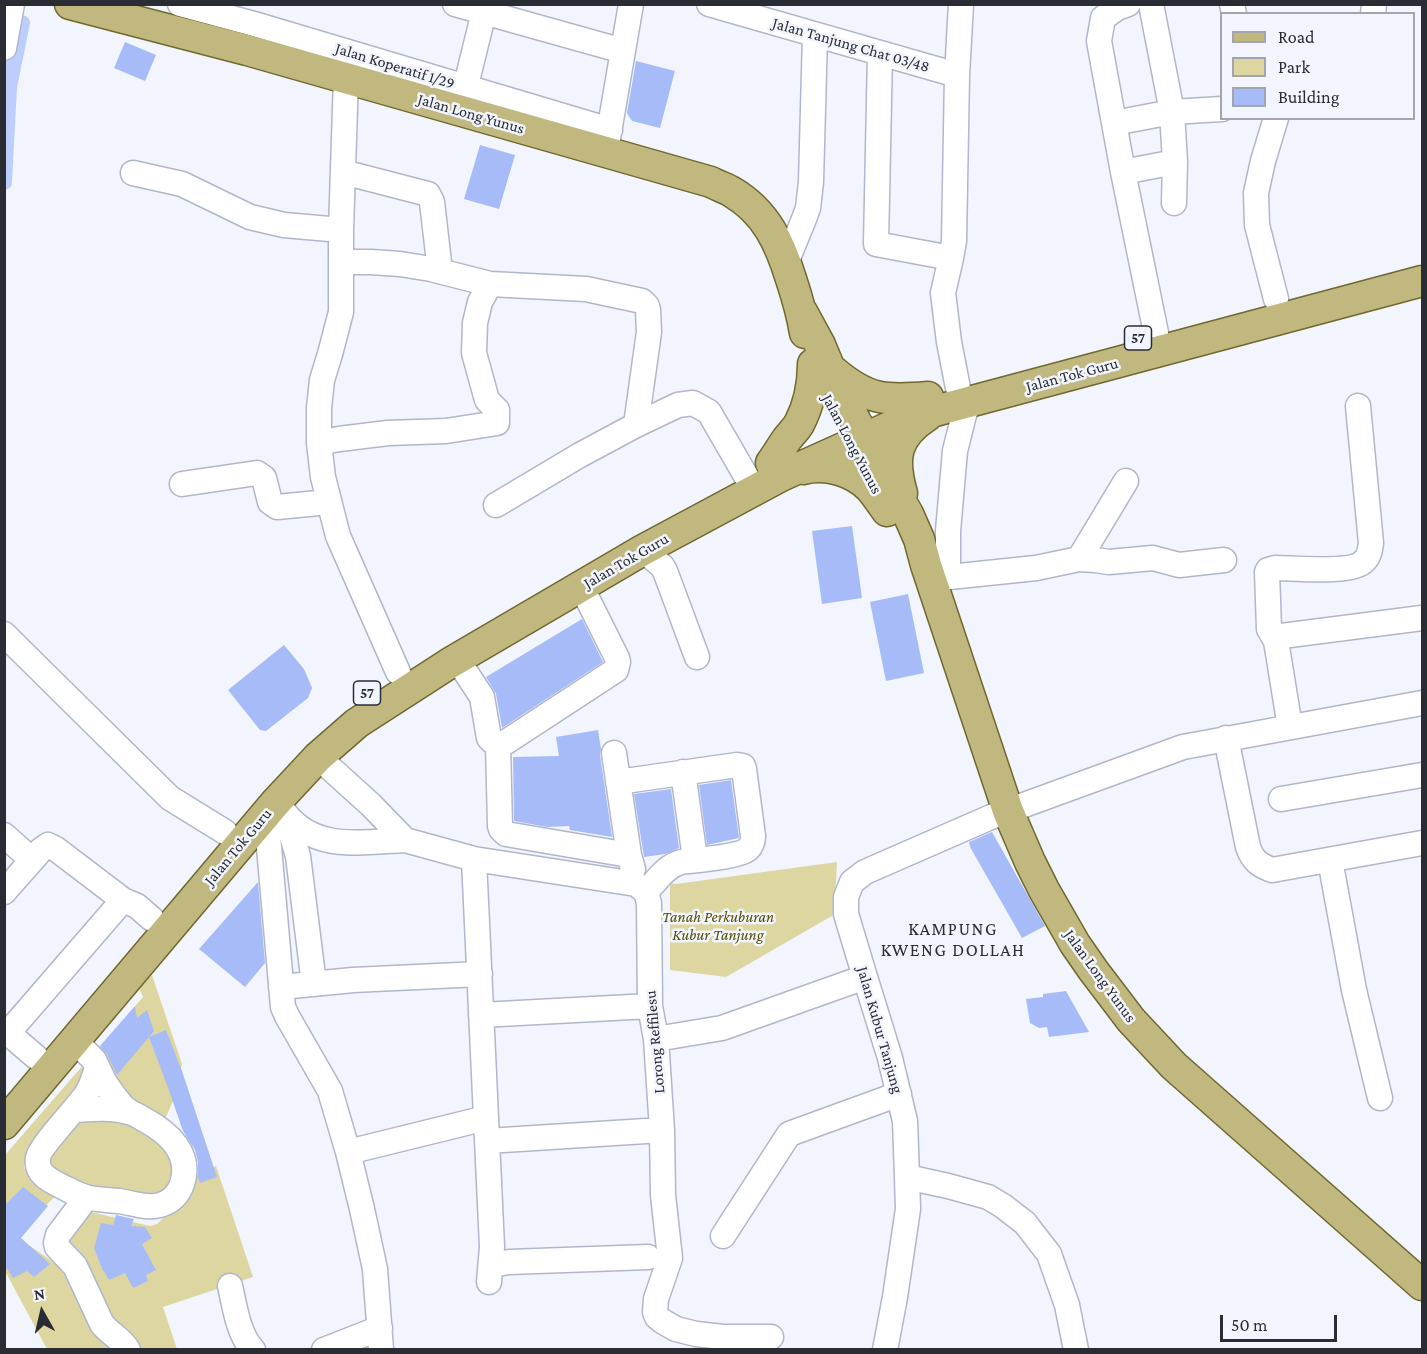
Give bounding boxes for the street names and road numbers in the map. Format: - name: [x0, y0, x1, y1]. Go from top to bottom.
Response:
- street label: Jalan Tanjung Chat 03/48: [770, 13, 932, 77]
- street label: Jalan Koperatif 1/29: [333, 39, 457, 93]
- street label: Jalan Long Yunus: [415, 90, 527, 138]
- road number: 57: [1124, 326, 1152, 350]
- street label: Jalan Tok Guru: [1024, 353, 1120, 397]
- street label: Jalan Long Yunus: [818, 391, 886, 497]
- street label: Jalan Tok Guru: [580, 529, 672, 593]
- road number: 57: [354, 681, 380, 705]
- street label: Jalan Tok Guru: [200, 805, 276, 889]
- street label: Jalan Long Yunus: [1060, 926, 1140, 1026]
- street label: Jalan Kubur Tanjung: [853, 964, 907, 1096]
- street label: Lorong Reffilesu: [641, 990, 669, 1094]

